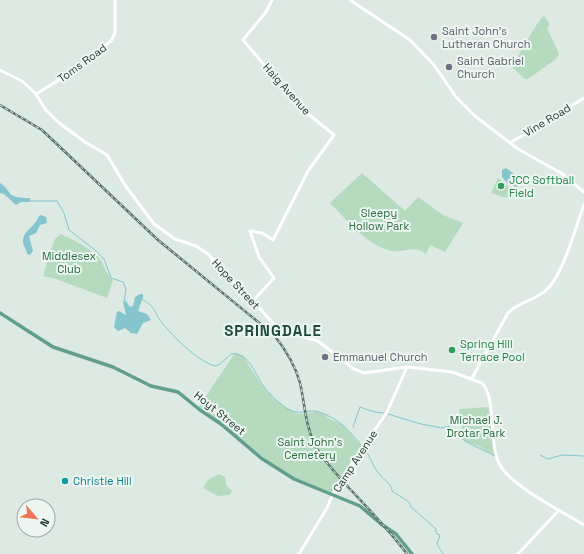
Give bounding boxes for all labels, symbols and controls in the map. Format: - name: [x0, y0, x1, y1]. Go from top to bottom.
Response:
- place label: Saint John's Lutheran Church: [442, 24, 531, 51]
- marker: Saint John's Lutheran Church: [429, 32, 439, 42]
- street label: Toms Road: [55, 41, 109, 85]
- place label: Saint Gabriel Church: [457, 54, 524, 81]
- street label: Haig Avenue: [260, 60, 314, 118]
- marker: Saint Gabriel Church: [444, 62, 454, 72]
- street label: Vine Road: [521, 100, 573, 140]
- place label: JCC Softball Field: [509, 173, 574, 200]
- marker: JCC Softball Field: [496, 181, 506, 191]
- park label: Sleepy Hollow Park: [349, 206, 409, 233]
- park label: Middlesex Club: [42, 249, 97, 276]
- street label: Hope Street: [209, 256, 263, 312]
- district label: SPRINGDALE: [224, 321, 322, 340]
- place label: Spring Hill Terrace Pool: [460, 337, 525, 364]
- marker: Spring Hill Terrace Pool: [447, 345, 457, 355]
- place label: Emmanuel Church: [333, 350, 428, 364]
- marker: Emmanuel Church: [320, 352, 330, 362]
- street label: Hoyt Street: [191, 388, 249, 438]
- park label: Michael J. Drotar Park: [446, 413, 506, 440]
- street label: Camp Avenue: [330, 427, 380, 495]
- park label: Saint John's Cemetery: [278, 435, 343, 462]
- place label: Christie Hill: [73, 474, 132, 488]
- marker: Christie Hill: [60, 476, 70, 486]
- north arrow: [16, 498, 56, 538]
- text: N: [37, 516, 53, 529]

